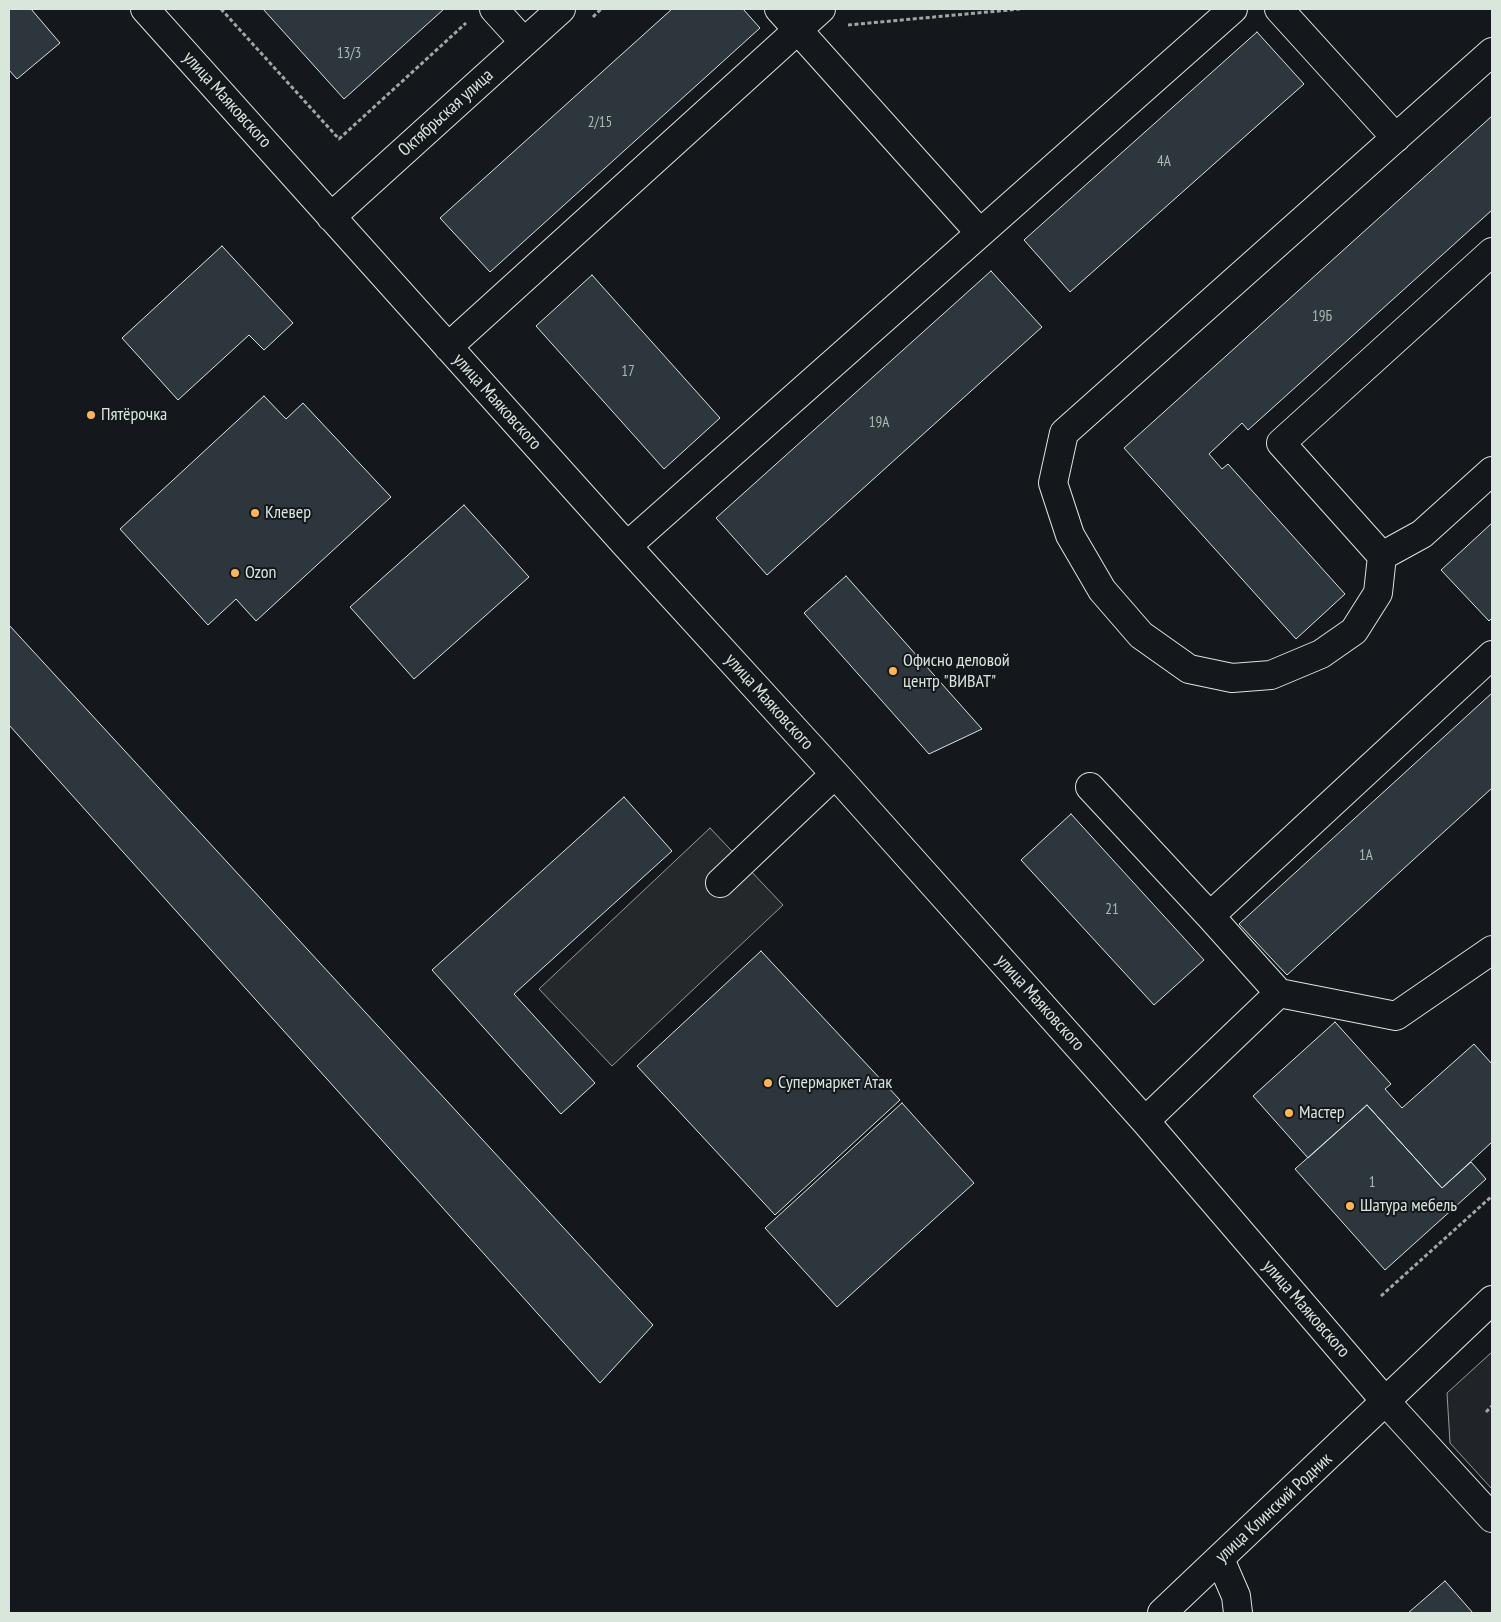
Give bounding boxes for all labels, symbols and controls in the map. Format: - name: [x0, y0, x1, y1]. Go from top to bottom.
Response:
- house number: 13/3: [337, 45, 361, 63]
- street label: улица Маяковского: [178, 47, 276, 153]
- street label: Октябрьская улица: [394, 65, 498, 161]
- house number: 2/15: [588, 114, 612, 132]
- house number: 4А: [1157, 153, 1171, 171]
- house number: 19Б: [1312, 308, 1332, 326]
- street label: улица Маяковского: [448, 349, 546, 455]
- house number: 17: [621, 363, 635, 381]
- place label: Пятёрочка: [101, 404, 167, 426]
- marker: Пятёрочка: [85, 409, 97, 421]
- house number: 19А: [869, 414, 889, 432]
- place label: Клевер: [265, 502, 311, 524]
- marker: Клевер: [249, 507, 261, 519]
- place label: Ozon: [245, 562, 277, 584]
- marker: Ozon: [229, 567, 241, 579]
- street label: улица Маяковского: [720, 649, 818, 755]
- place label: Офисно деловой центр "ВИВАТ": [903, 650, 1010, 692]
- marker: Офисно деловой центр "ВИВАТ": [887, 665, 899, 677]
- house number: 1А: [1359, 847, 1373, 865]
- house number: 21: [1105, 901, 1119, 919]
- street label: улица Маяковского: [991, 950, 1089, 1056]
- place label: Супермаркет Атак: [778, 1072, 892, 1094]
- marker: Супермаркет Атак: [762, 1077, 774, 1089]
- place label: Мастер: [1299, 1102, 1345, 1124]
- marker: Мастер: [1283, 1107, 1295, 1119]
- house number: 1: [1369, 1174, 1375, 1192]
- place label: Шатура мебель: [1360, 1195, 1457, 1217]
- marker: Шатура мебель: [1344, 1200, 1356, 1212]
- street label: улица Маяковского: [1258, 1256, 1354, 1362]
- street label: улица Клинский Родник: [1211, 1448, 1337, 1568]

